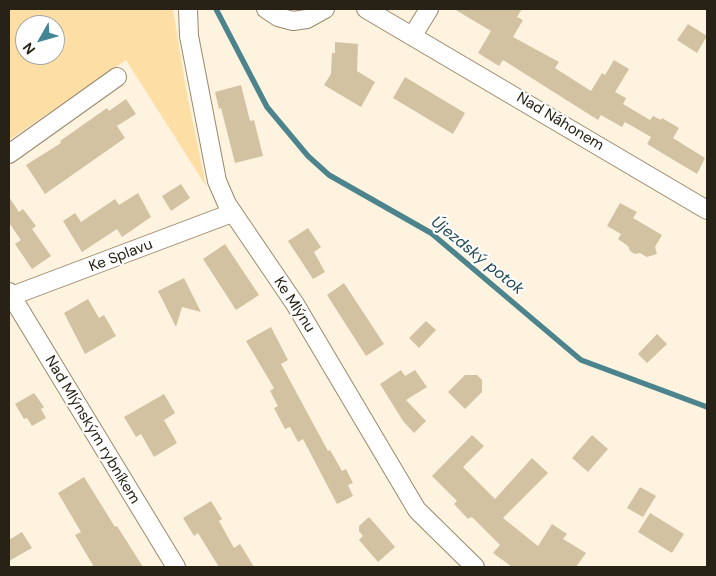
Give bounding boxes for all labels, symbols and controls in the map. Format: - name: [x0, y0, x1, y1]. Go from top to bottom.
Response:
- north arrow: [15, 15, 65, 65]
- text: N: [19, 39, 39, 58]
- street label: Nad Náhonem: [513, 89, 607, 155]
- water label: Újezdský potok: [427, 213, 527, 299]
- street label: Ke Splavu: [87, 236, 155, 276]
- street label: Ke Mlýnu: [269, 274, 319, 336]
- street label: Nad Mlýnským rybníkem: [41, 353, 143, 507]

